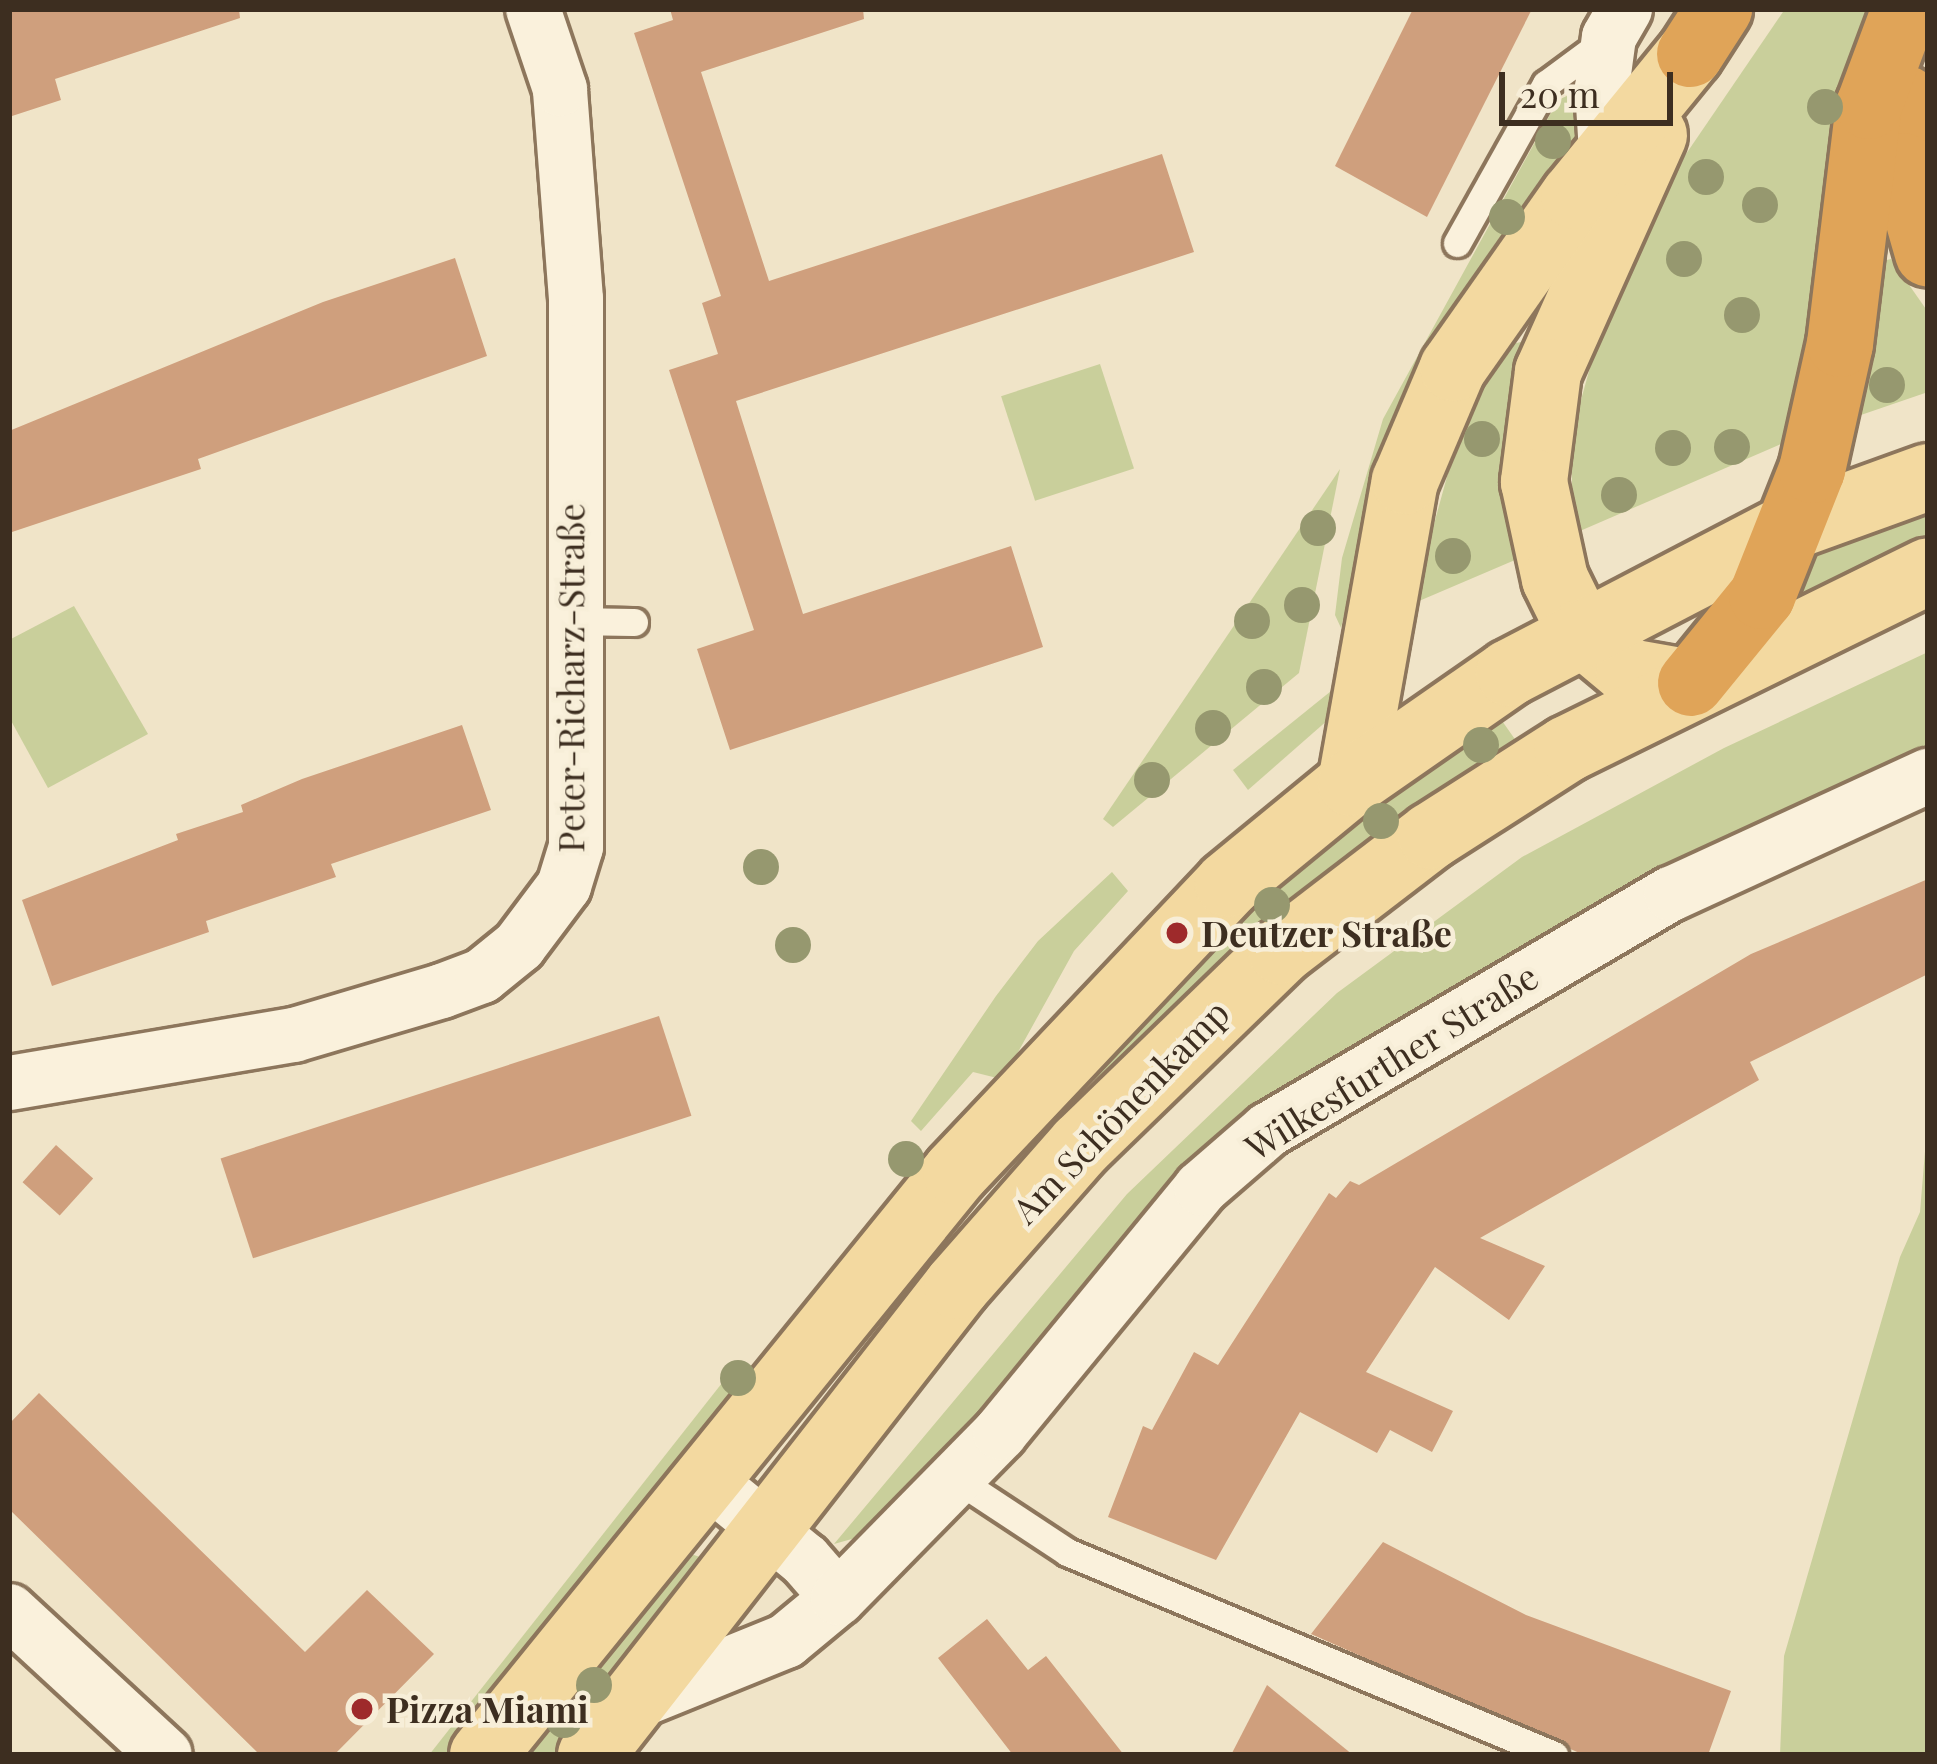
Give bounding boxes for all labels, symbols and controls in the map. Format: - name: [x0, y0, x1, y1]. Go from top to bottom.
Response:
- scale bar: [1505, 48, 1679, 122]
- text: 20 m: [1520, 69, 1600, 117]
- street label: Peter-Richarz-Straße: [548, 503, 592, 853]
- place label: Deutzer Straße: [1201, 911, 1453, 955]
- marker: Deutzer Straße: [1164, 920, 1190, 946]
- street label: Wilkesfurther Straße: [1237, 953, 1545, 1169]
- street label: Am Schönenkamp: [1003, 991, 1237, 1231]
- place label: Pizza Miami: [386, 1687, 589, 1731]
- marker: Pizza Miami: [349, 1696, 375, 1722]

